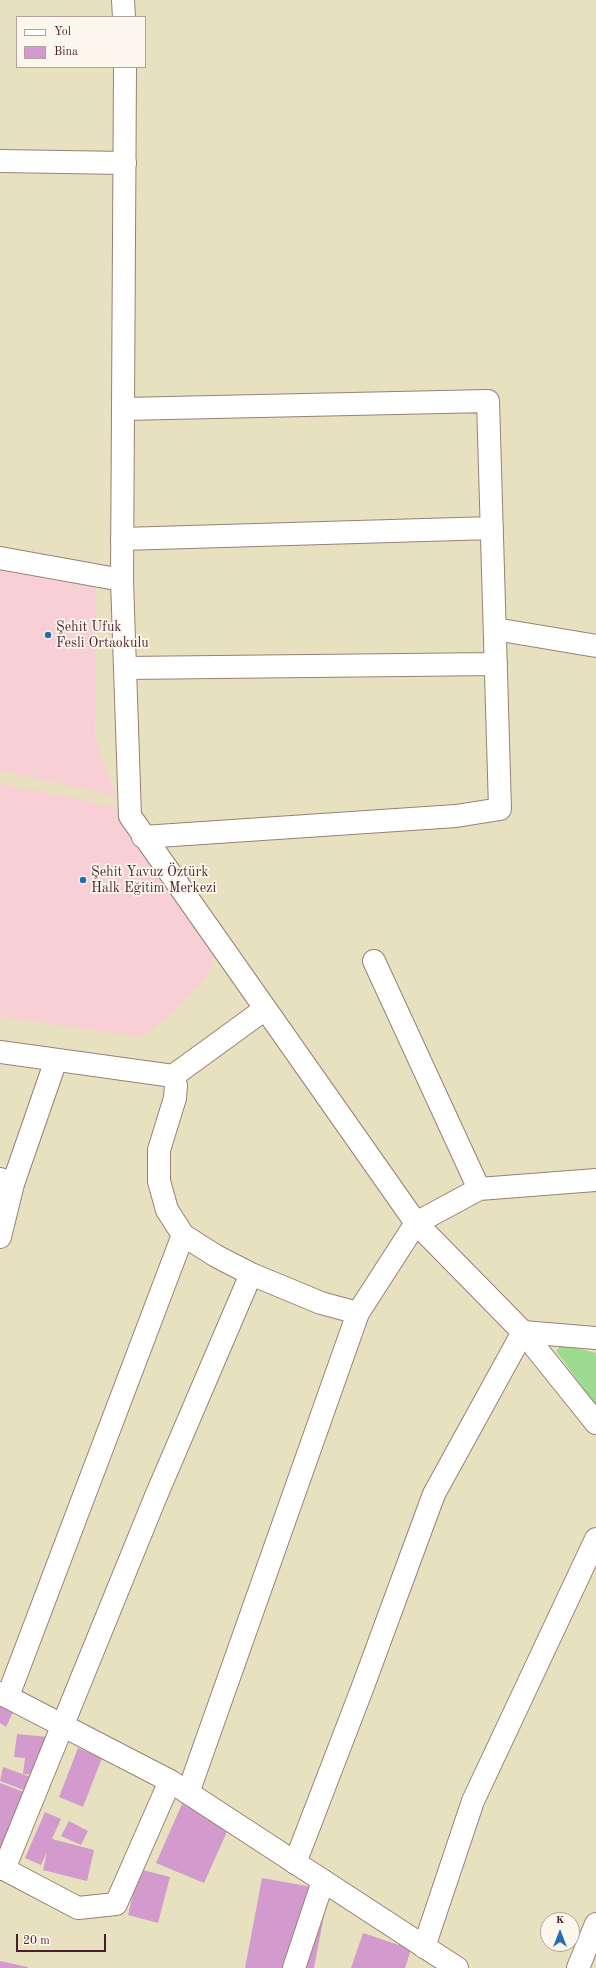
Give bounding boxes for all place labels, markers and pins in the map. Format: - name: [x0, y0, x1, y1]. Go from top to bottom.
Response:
- place label: Şehit Ufuk Fesli Ortaokulu: [56, 619, 149, 652]
- marker: Şehit Ufuk Fesli Ortaokulu: [43, 630, 53, 640]
- place label: Şehit Yavuz Öztürk Halk Eğitim Merkezi: [91, 864, 216, 896]
- marker: Şehit Yavuz Öztürk Halk Eğitim Merkezi: [78, 875, 88, 885]

